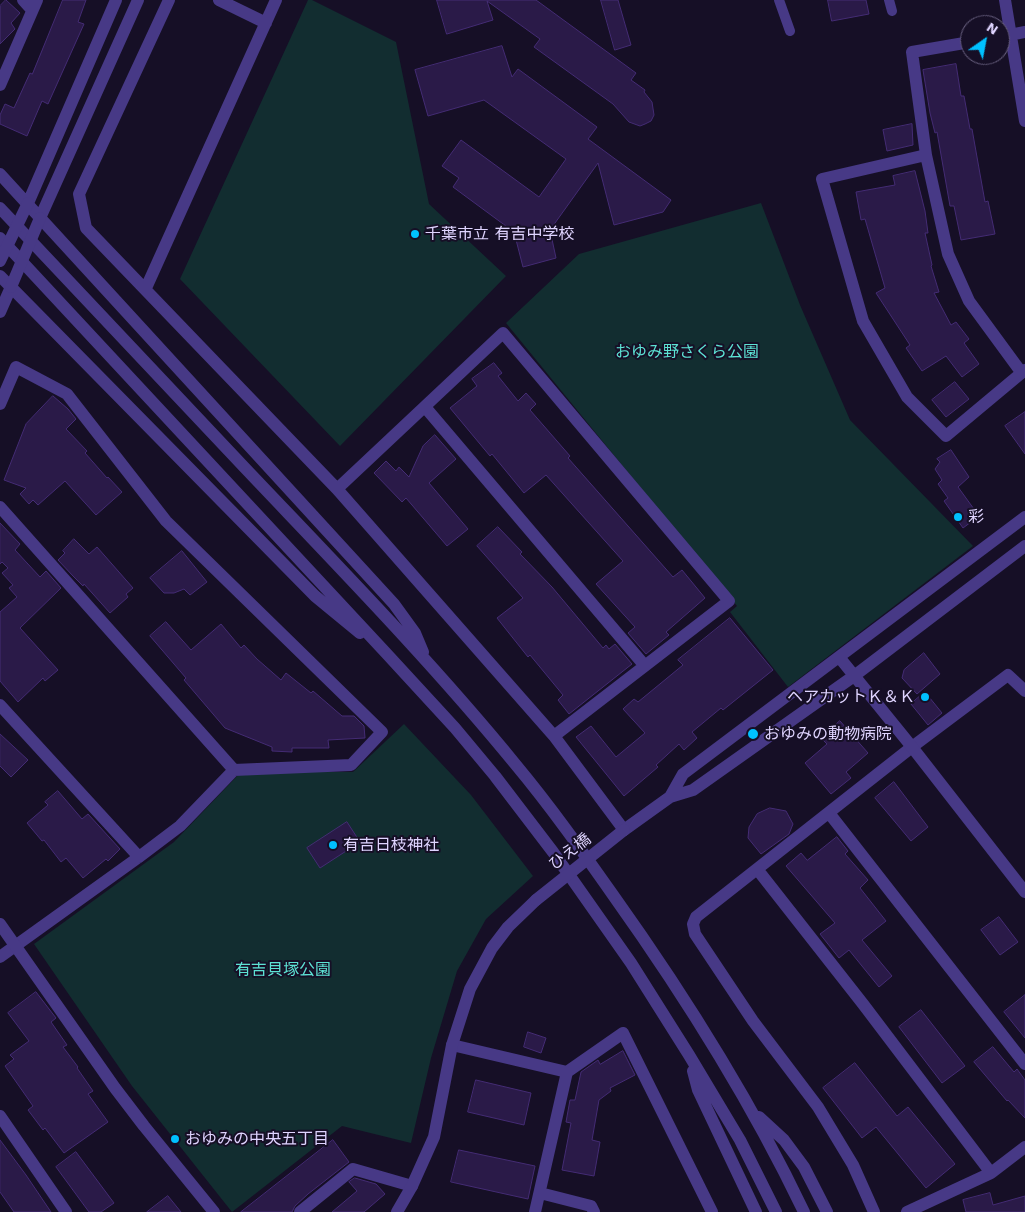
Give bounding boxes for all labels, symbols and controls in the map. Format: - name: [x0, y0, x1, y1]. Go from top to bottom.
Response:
- north arrow: [960, 15, 1010, 65]
- text: N: [984, 19, 1001, 38]
- place label: 千葉市立 有吉中学校: [425, 224, 574, 244]
- marker: 千葉市立 有吉中学校: [409, 228, 421, 240]
- park label: おゆみ野さくら公園: [615, 342, 759, 362]
- place label: 彩: [968, 507, 984, 527]
- marker: 彩: [952, 511, 964, 523]
- place label: ヘアカットＫ＆Ｋ: [787, 687, 915, 707]
- marker: ヘアカットＫ＆Ｋ: [919, 691, 931, 703]
- place label: おゆみの動物病院: [764, 724, 892, 744]
- marker: おゆみの動物病院: [746, 727, 760, 741]
- street label: ひえ橋: [545, 830, 595, 874]
- place label: 有吉日枝神社: [343, 835, 439, 855]
- marker: 有吉日枝神社: [327, 839, 339, 851]
- park label: 有吉貝塚公園: [235, 960, 331, 980]
- place label: おゆみの中央五丁目: [185, 1129, 329, 1149]
- marker: おゆみの中央五丁目: [169, 1133, 181, 1145]

